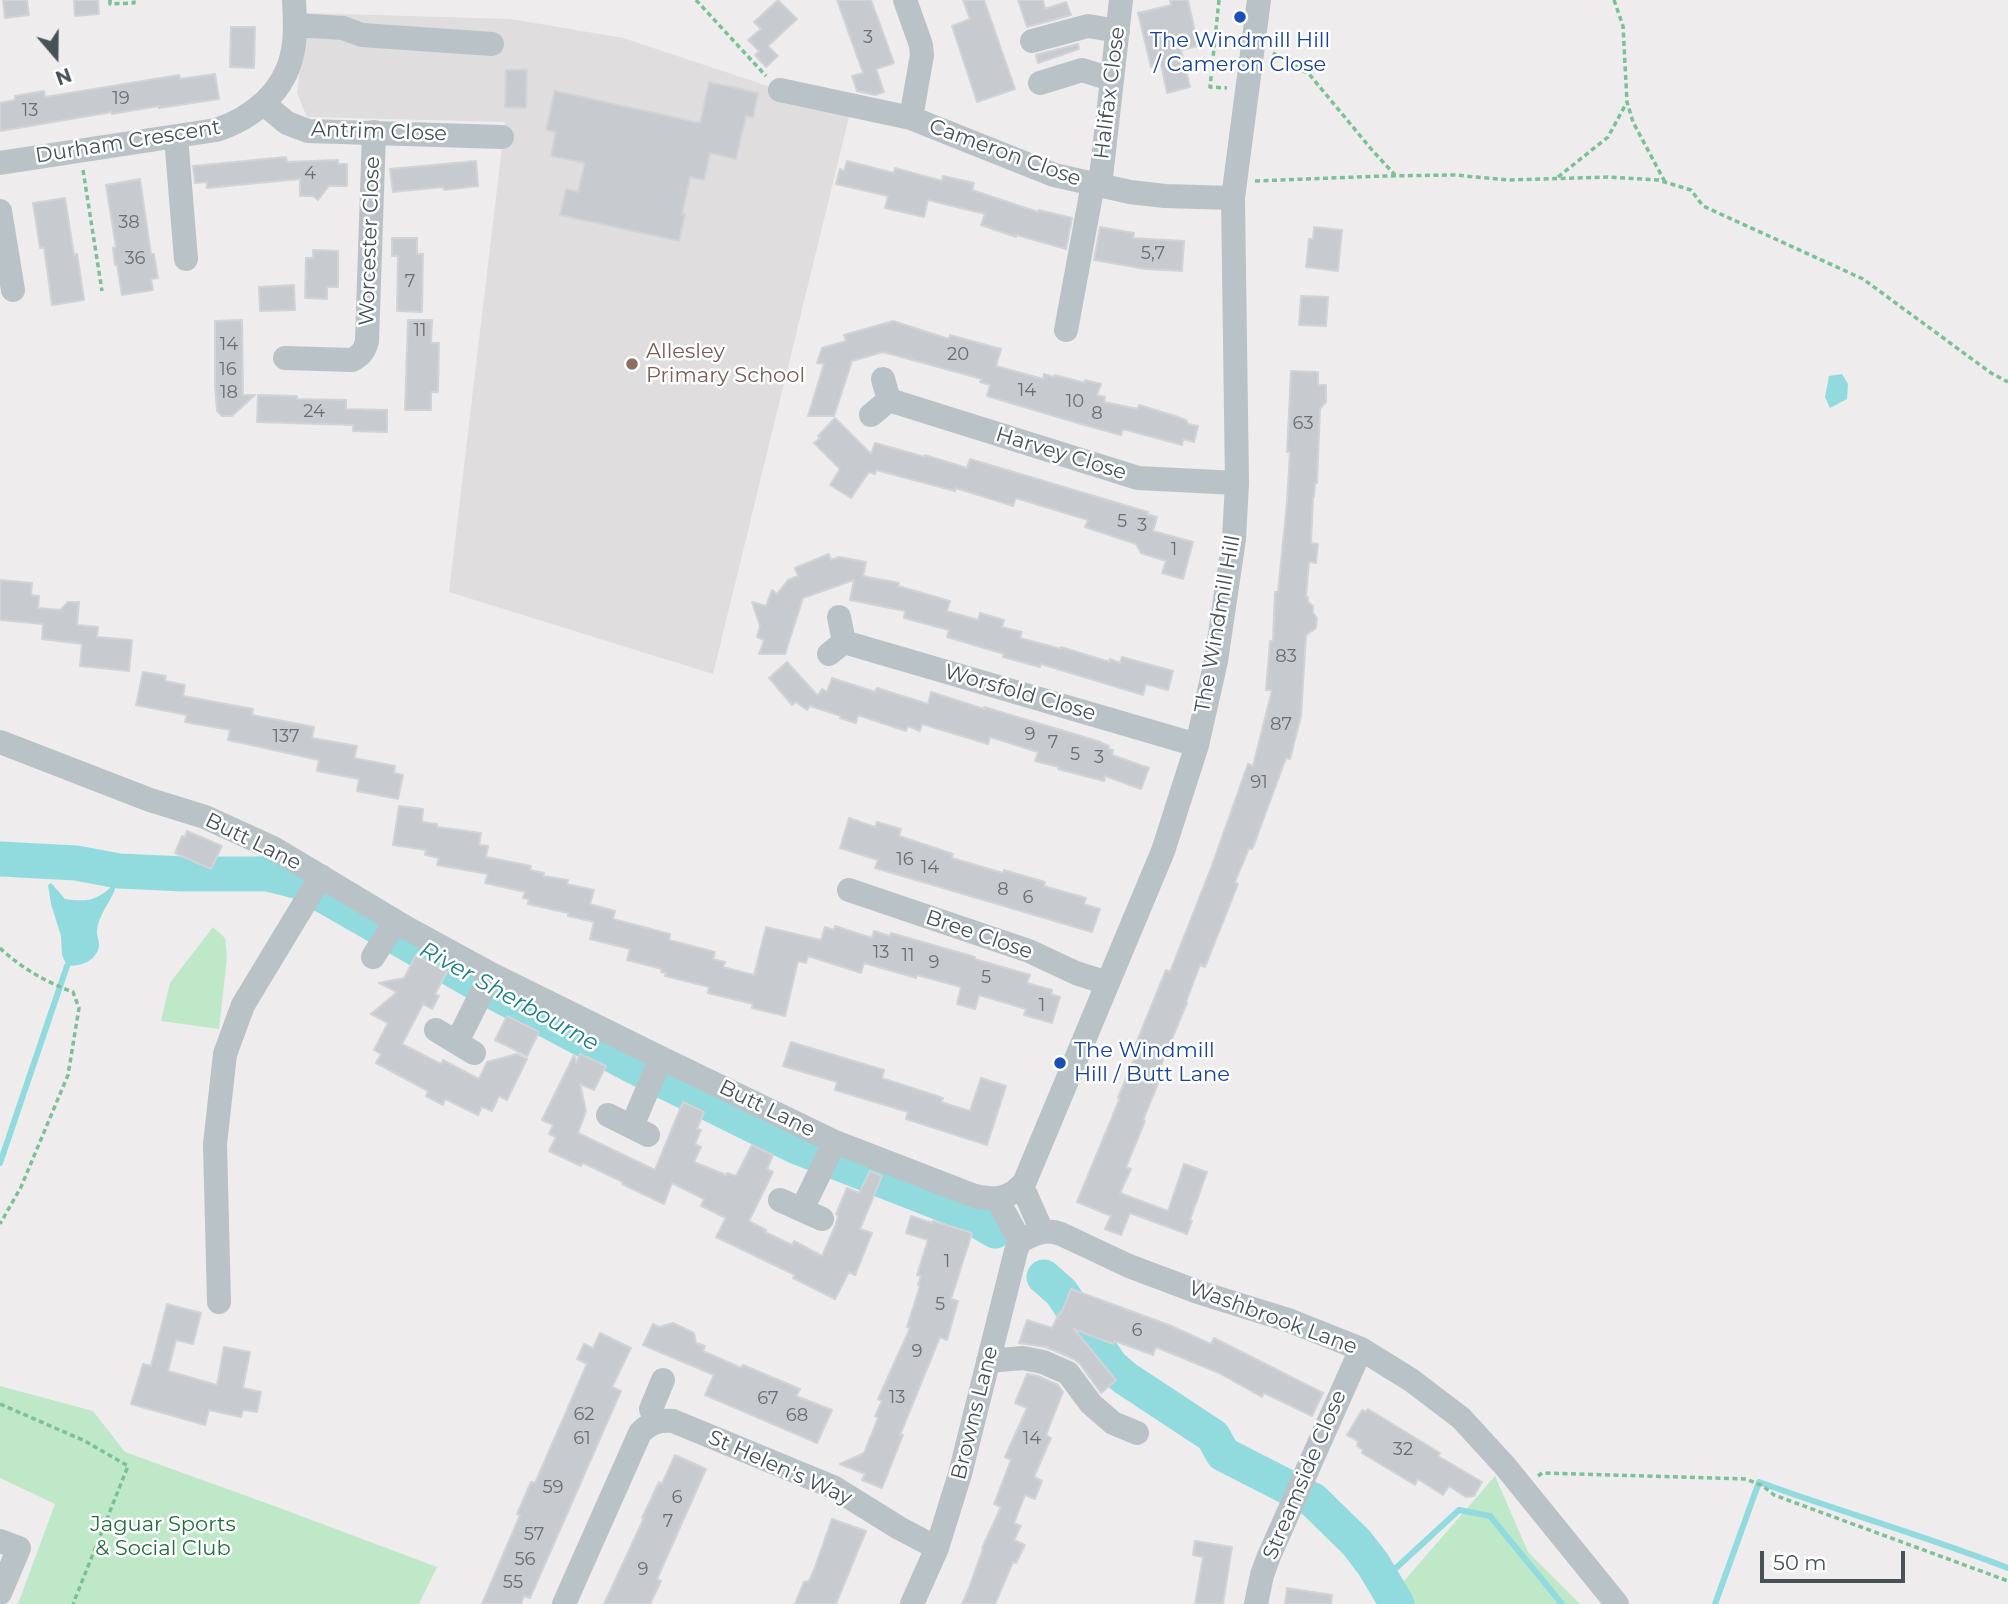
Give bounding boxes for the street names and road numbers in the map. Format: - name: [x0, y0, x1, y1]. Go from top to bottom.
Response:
- street label: Halifax Close: [1089, 25, 1131, 161]
- street label: Cameron Close: [926, 114, 1084, 192]
- street label: Durham Crescent: [34, 115, 222, 169]
- street label: Antrim Close: [311, 117, 447, 147]
- street label: Worcester Close: [354, 156, 386, 326]
- street label: Harvey Close: [993, 422, 1129, 486]
- street label: The Windmill Hill: [1190, 533, 1246, 715]
- street label: Worsfold Close: [942, 659, 1098, 727]
- street label: Butt Lane: [201, 808, 305, 876]
- street label: Bree Close: [922, 905, 1036, 965]
- street label: Butt Lane: [715, 1075, 819, 1143]
- street label: Washbrook Lane: [1185, 1276, 1361, 1360]
- street label: Browns Lane: [946, 1344, 1004, 1482]
- street label: Streamside Close: [1258, 1386, 1352, 1564]
- street label: St Helen's Way: [704, 1425, 856, 1511]

